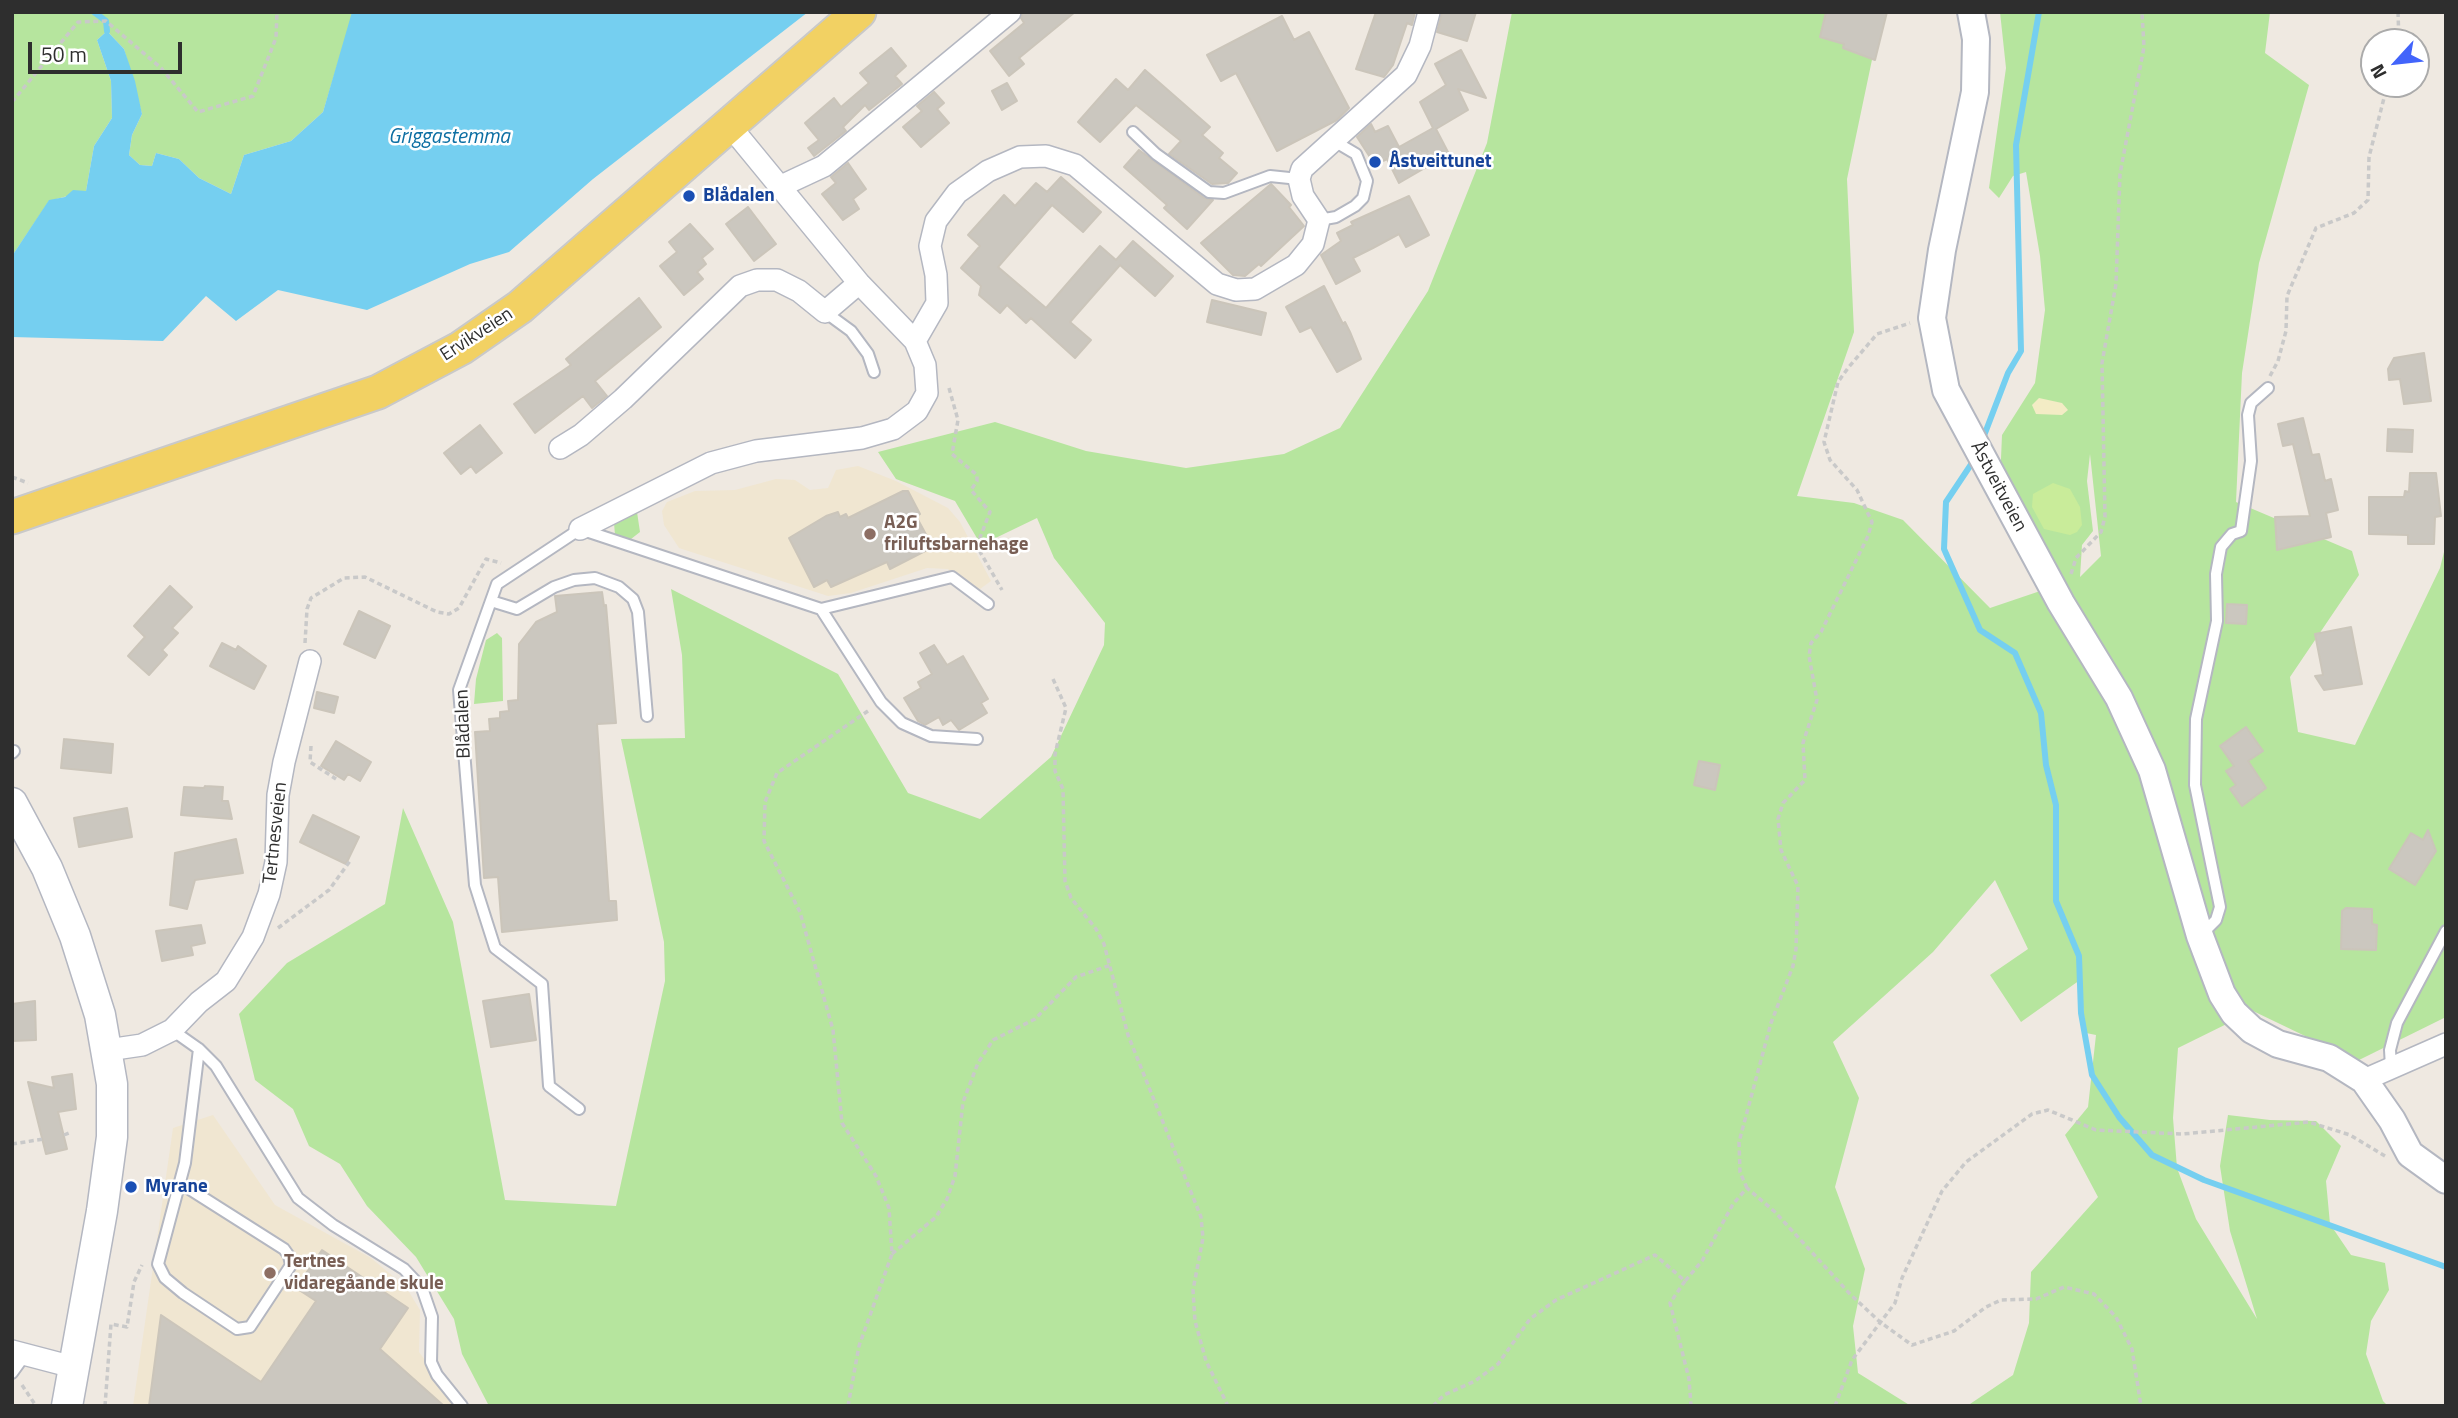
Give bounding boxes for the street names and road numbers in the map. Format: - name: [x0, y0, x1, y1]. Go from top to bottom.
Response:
- street label: Ervikveien: [436, 303, 518, 367]
- street label: Åstveitveien: [1965, 438, 2031, 536]
- street label: Blådalen: [451, 689, 477, 759]
- street label: Tertnesveien: [259, 781, 293, 885]

